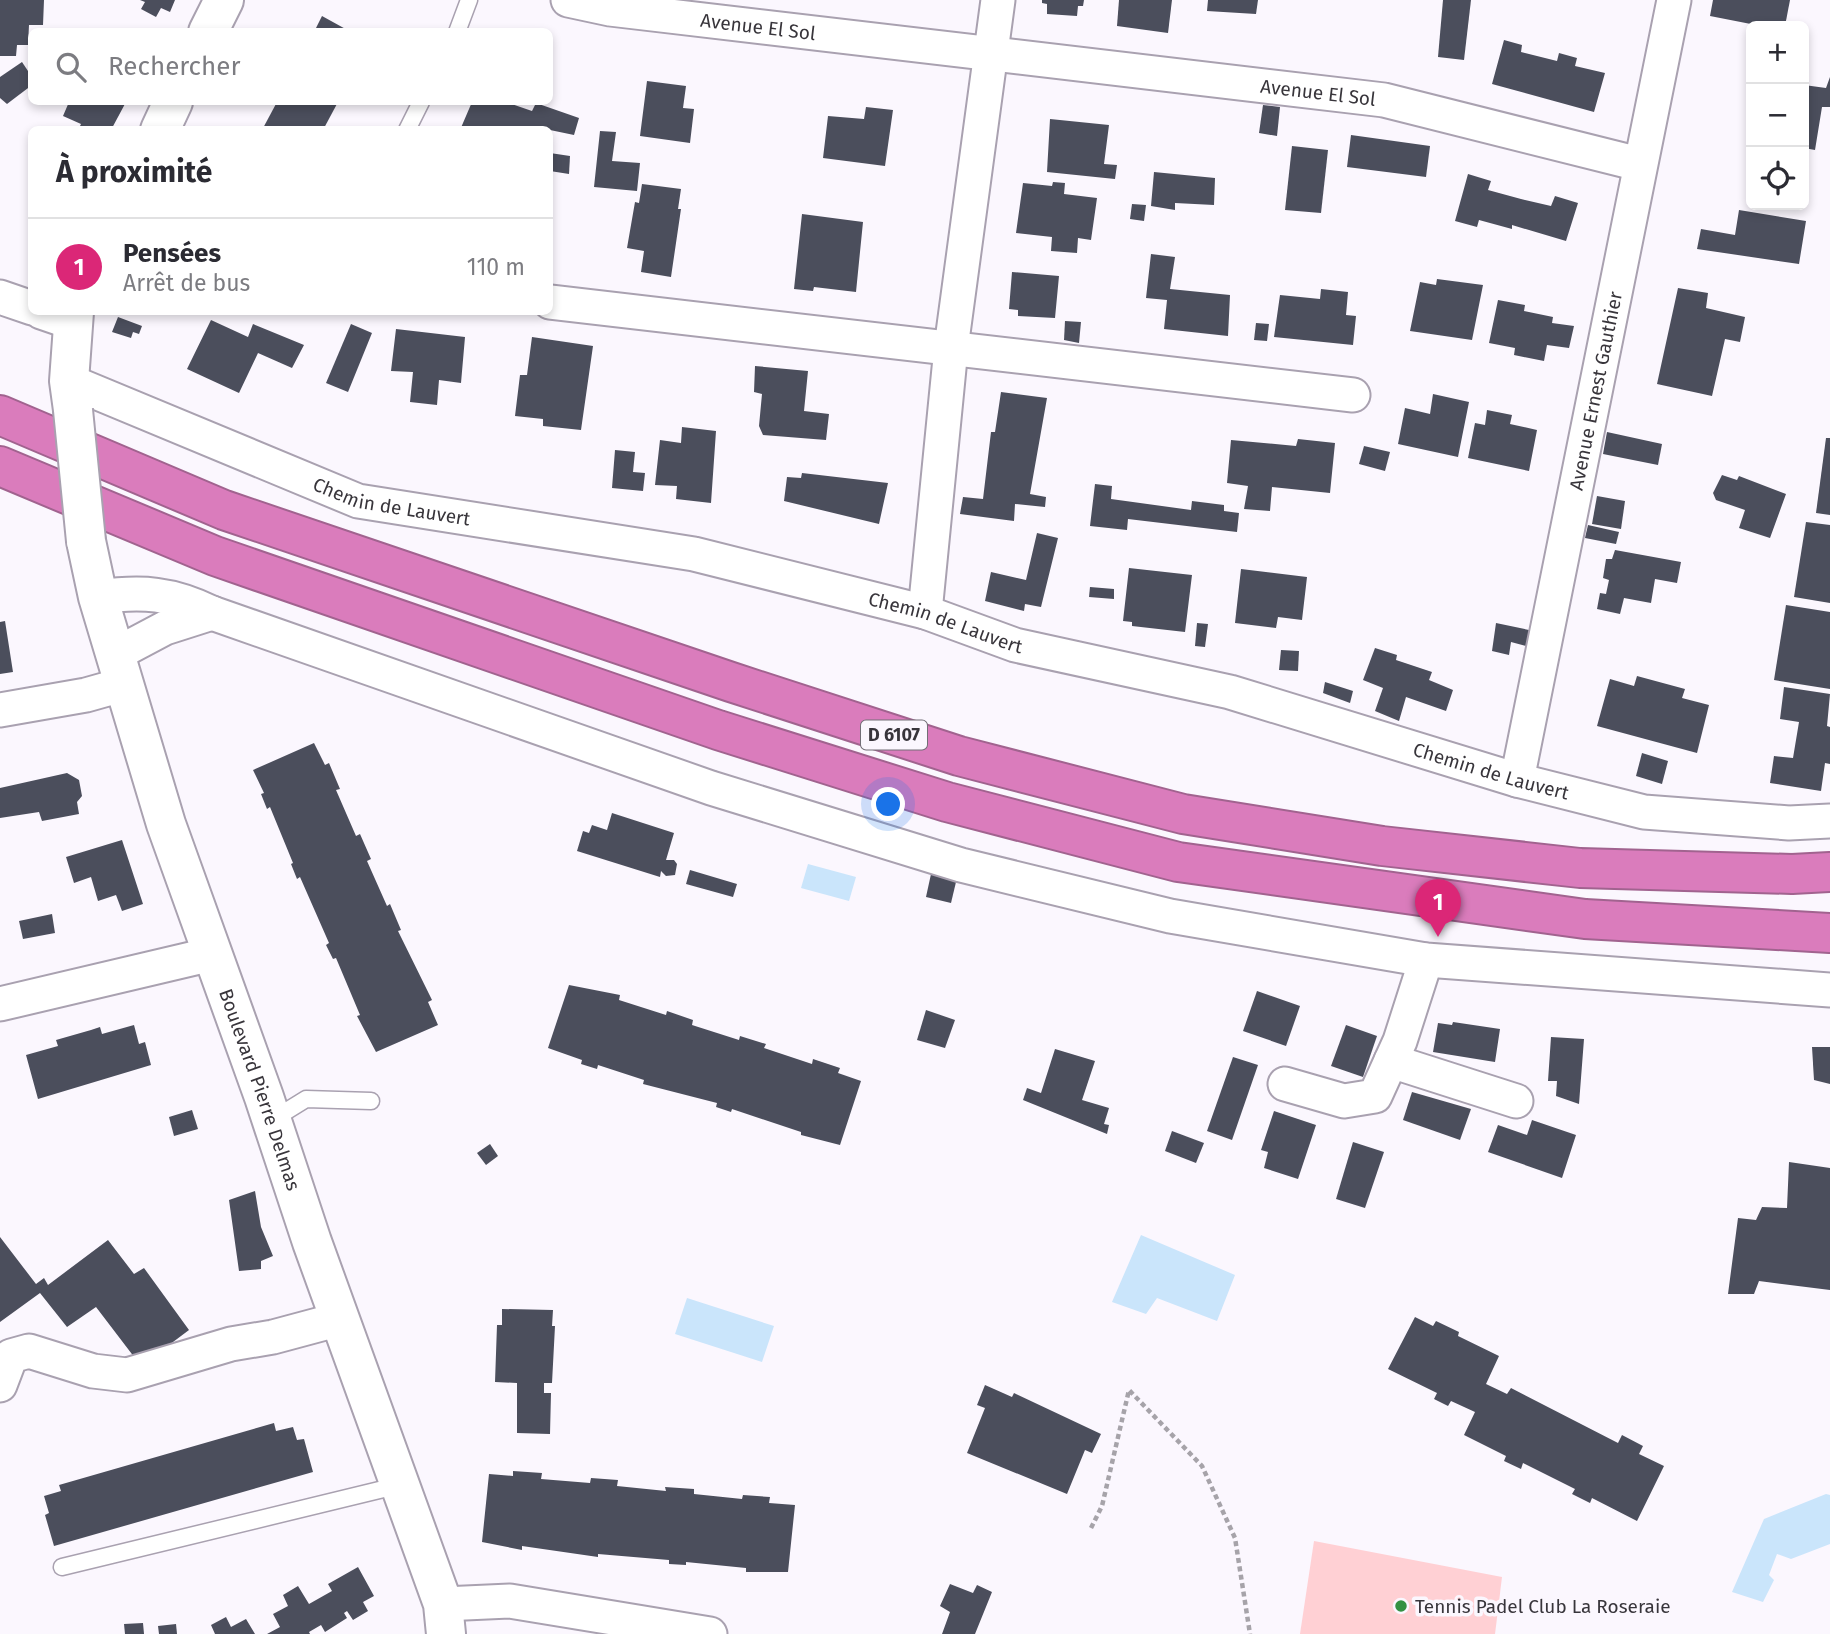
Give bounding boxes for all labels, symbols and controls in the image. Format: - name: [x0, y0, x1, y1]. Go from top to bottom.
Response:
- street label: Avenue El Sol: [699, 9, 817, 45]
- map controls: [1746, 21, 1809, 210]
- button: +: [1746, 21, 1809, 84]
- search box: [28, 28, 553, 105]
- icon: search: [52, 48, 90, 86]
- text: Rechercher: [108, 51, 240, 82]
- street label: Avenue El Sol: [1259, 75, 1377, 111]
- button: −: [1746, 84, 1809, 147]
- button: locate: [1746, 147, 1809, 210]
- text: À proximité: [56, 154, 212, 190]
- text: Pensées: [123, 238, 221, 269]
- text: 1: [74, 253, 84, 281]
- text: 110 m: [467, 253, 525, 281]
- text: Arrêt de bus: [123, 269, 250, 297]
- street label: Avenue Ernest Gauthier: [1565, 289, 1627, 492]
- street label: Chemin de Lauvert: [310, 473, 472, 531]
- street label: Chemin de Lauvert: [866, 587, 1025, 658]
- road number: D 6107: [861, 720, 927, 750]
- street label: Chemin de Lauvert: [1410, 738, 1571, 805]
- your location: [871, 787, 905, 821]
- pin: 1: [1415, 879, 1461, 937]
- street label: Boulevard Pierre Delmas: [214, 986, 305, 1194]
- place label: Tennis Padel Club La Roseraie: [1415, 1595, 1671, 1618]
- marker: Tennis Padel Club La Roseraie: [1393, 1598, 1409, 1614]

